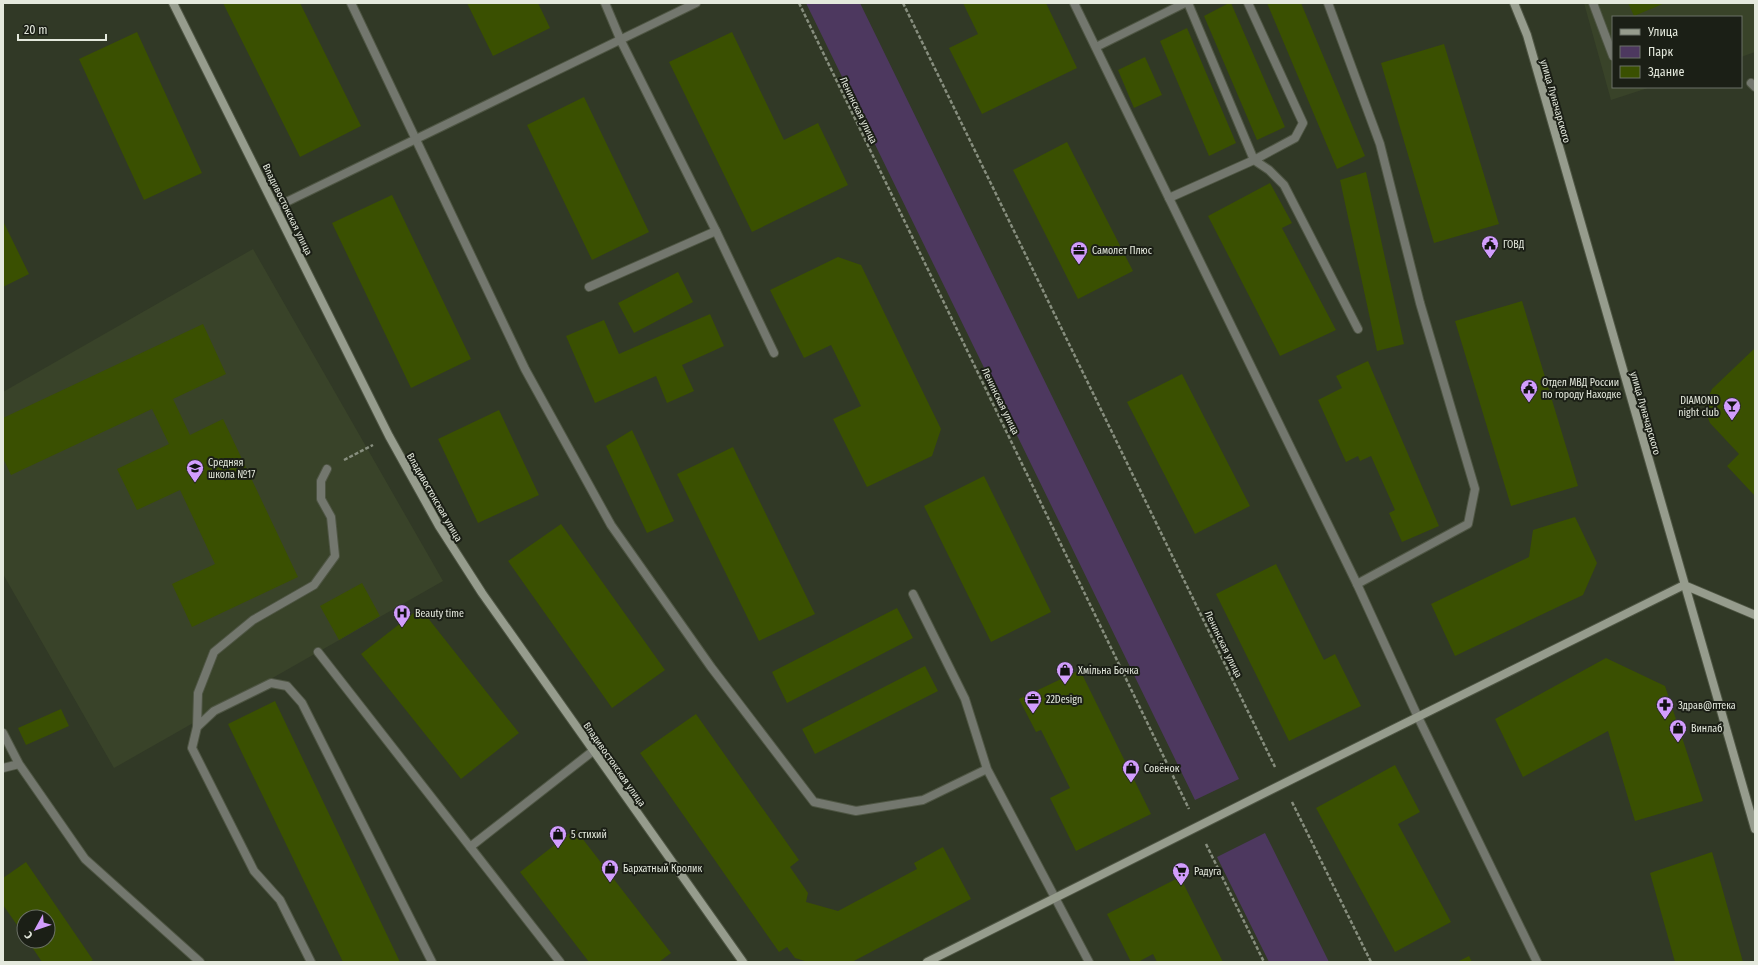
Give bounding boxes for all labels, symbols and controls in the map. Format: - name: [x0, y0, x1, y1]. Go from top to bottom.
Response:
- scale bar: [18, 16, 106, 42]
- legend: [1612, 16, 1742, 88]
- text: 20 m: [24, 23, 48, 37]
- text: Улица: [1647, 25, 1678, 39]
- text: Парк: [1648, 45, 1674, 59]
- street label: улица Луначарского: [1537, 58, 1573, 144]
- text: Здание: [1648, 65, 1684, 79]
- street label: Ленинская улица: [837, 75, 880, 146]
- street label: Владивостокская улица: [260, 162, 314, 257]
- public building icon: ГОВД: [1480, 234, 1500, 259]
- place label: ГОВД: [1503, 239, 1525, 251]
- office icon: Самолет Плюс: [1069, 240, 1089, 265]
- place label: Самолет Плюс: [1092, 245, 1153, 257]
- street label: Ленинская улица: [979, 366, 1022, 437]
- street label: улица Луначарского: [1627, 370, 1663, 456]
- place label: Отдел МВД России по городу Находке: [1542, 377, 1621, 401]
- public building icon: Отдел МВД России по городу Находке: [1519, 378, 1539, 403]
- place label: DIAMOND night club: [1678, 395, 1719, 419]
- bar icon: DIAMOND night club: [1722, 396, 1742, 421]
- street label: Владивостокская улица: [404, 451, 464, 544]
- place label: Средняя школа №17: [208, 457, 255, 481]
- school or university icon: Средняя школа №17: [185, 458, 205, 483]
- hospital icon: Beauty time: [392, 603, 412, 628]
- place label: Beauty time: [415, 608, 464, 620]
- street label: Ленинская улица: [1202, 609, 1245, 680]
- shop icon: Хмільна Бочка: [1055, 660, 1075, 685]
- place label: Хмільна Бочка: [1078, 664, 1139, 677]
- office icon: 22Design: [1023, 689, 1043, 714]
- place label: 22Design: [1046, 694, 1082, 706]
- pharmacy icon: Здрав@птека: [1655, 695, 1675, 720]
- place label: Здрав@птека: [1678, 700, 1736, 712]
- shop icon: Винлаб: [1668, 718, 1688, 743]
- street label: Владивостокская улица: [581, 720, 648, 809]
- place label: Винлаб: [1691, 723, 1722, 735]
- shop icon: Совёнок: [1121, 758, 1141, 783]
- place label: Совёнок: [1144, 763, 1180, 775]
- shop icon: 5 стихий: [548, 824, 568, 849]
- place label: 5 стихий: [571, 829, 607, 841]
- shop icon: Бархатный Кролик: [600, 858, 620, 883]
- supermarket icon: Радуга: [1171, 861, 1191, 886]
- place label: Бархатный Кролик: [623, 863, 702, 875]
- place label: Радуга: [1194, 866, 1222, 878]
- north arrow: [16, 909, 56, 949]
- text: С: [22, 929, 36, 941]

